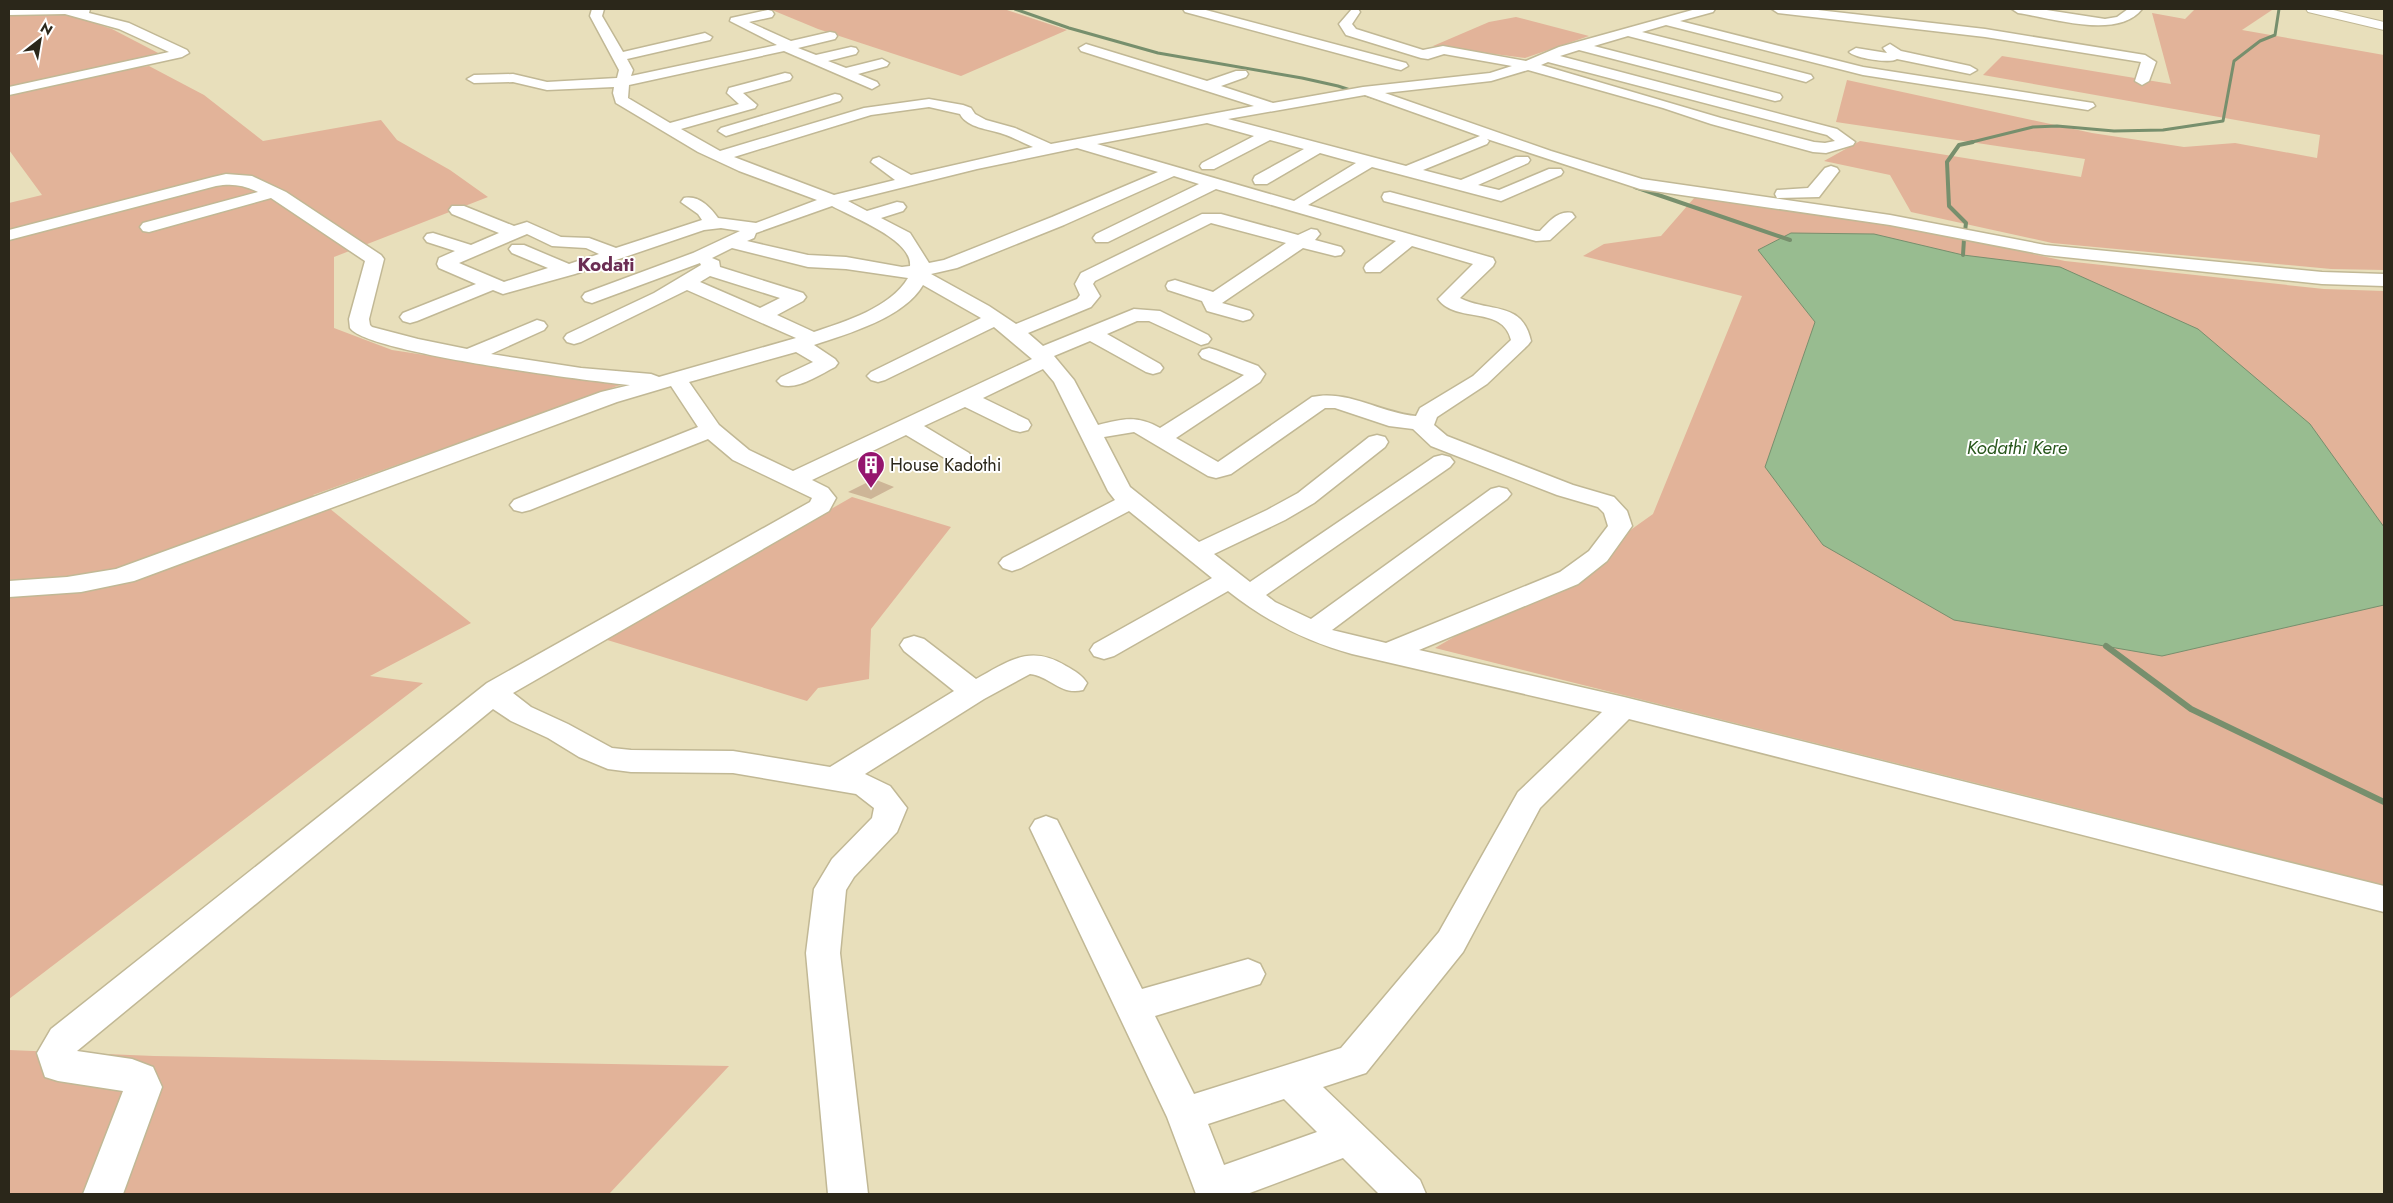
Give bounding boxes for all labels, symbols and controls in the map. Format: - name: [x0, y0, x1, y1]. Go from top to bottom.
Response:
- north arrow: [15, 15, 65, 65]
- text: N: [37, 17, 57, 40]
- district label: Kodati: [577, 251, 635, 278]
- water label: Kodathi Kere: [1967, 434, 2068, 461]
- building icon: House Kadothi: [856, 450, 886, 489]
- place label: House Kadothi: [890, 452, 1001, 478]

